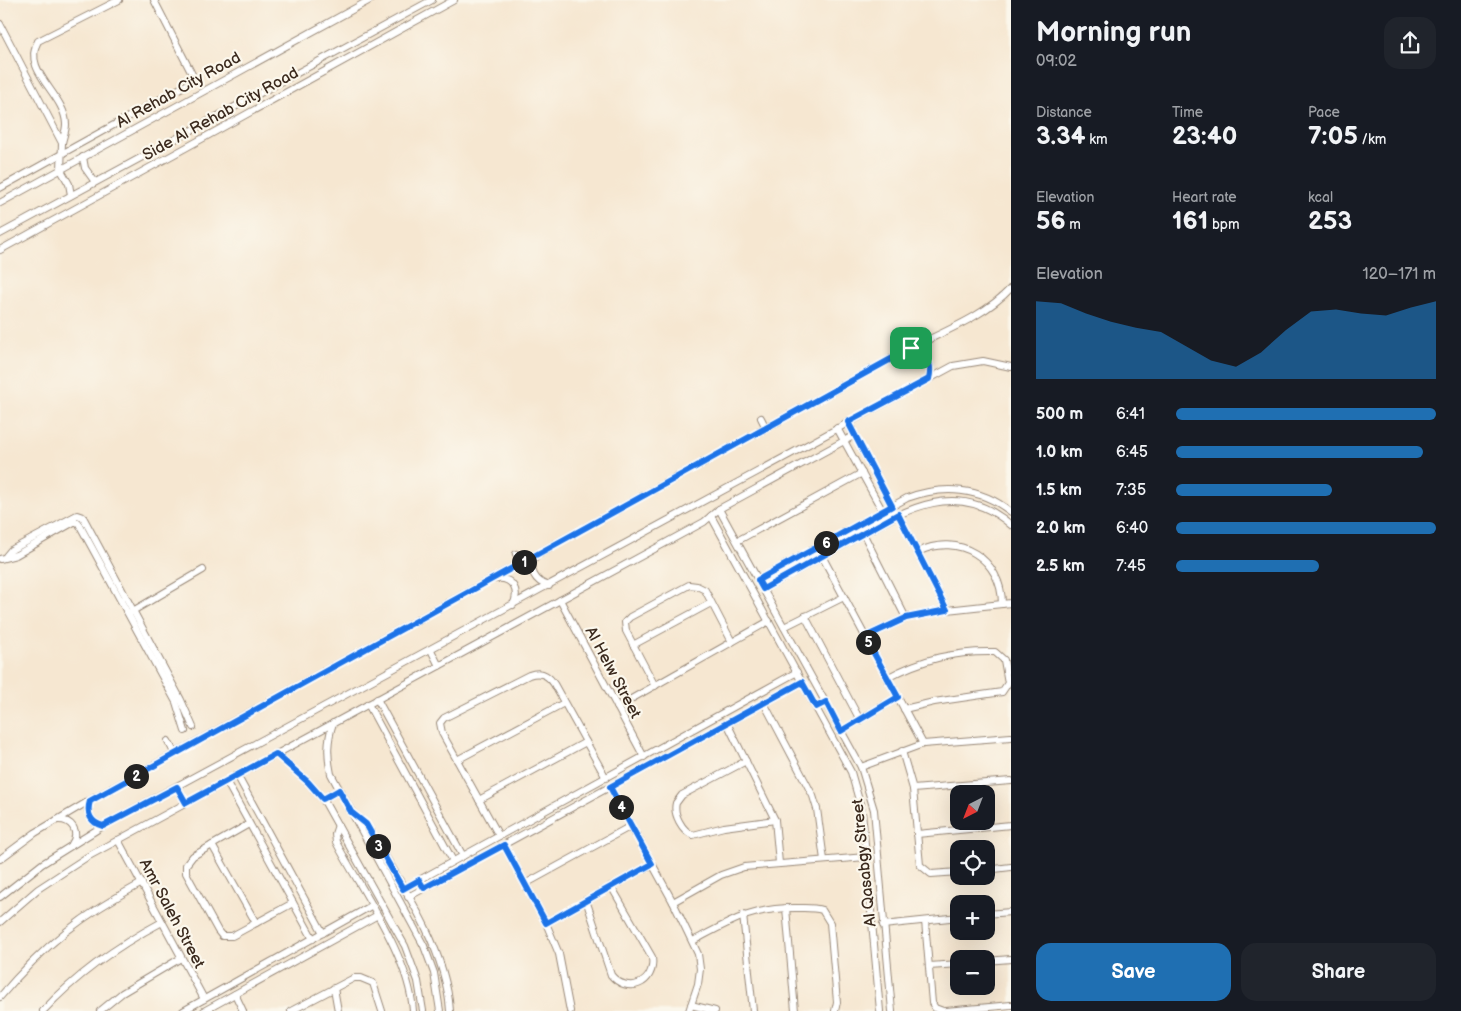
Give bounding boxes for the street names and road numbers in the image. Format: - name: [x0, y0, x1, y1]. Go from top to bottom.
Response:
- street label: Al Rehab City Road: [113, 48, 244, 132]
- street label: Side Al Rehab City Road: [139, 63, 302, 165]
- street label: Al Helw Street: [581, 624, 645, 722]
- street label: Al Qasabgy Street: [848, 798, 881, 928]
- street label: Amr Saleh Street: [135, 856, 209, 972]

